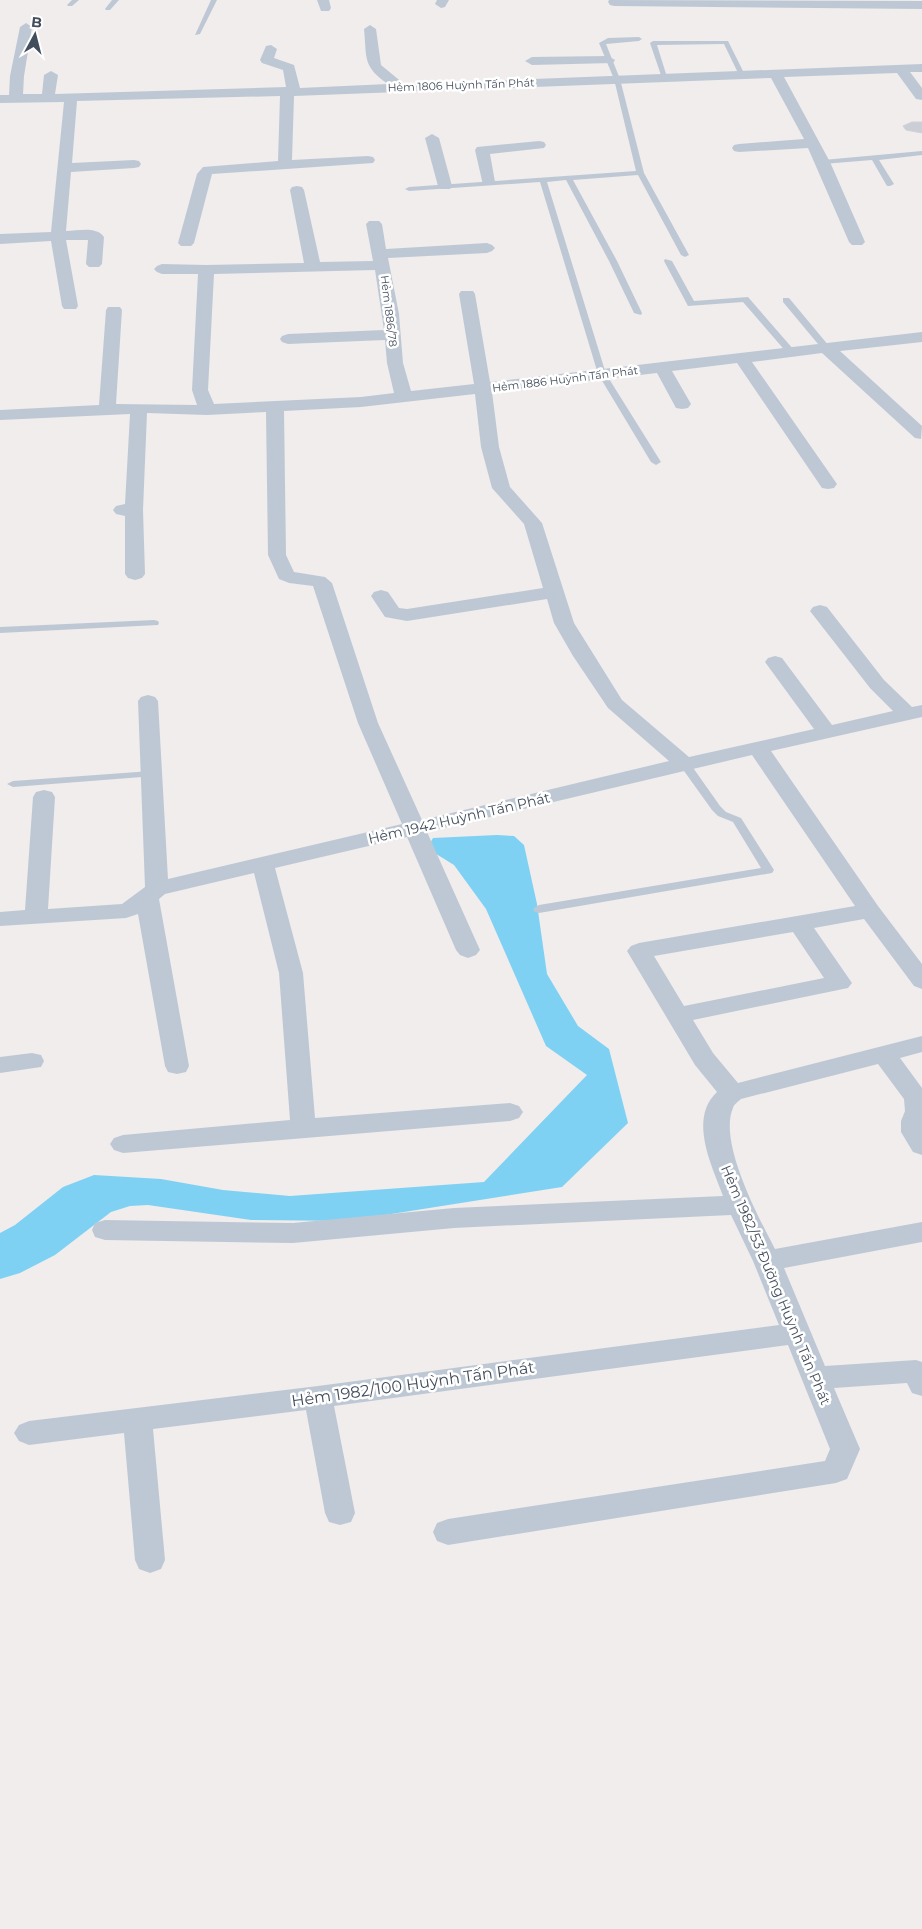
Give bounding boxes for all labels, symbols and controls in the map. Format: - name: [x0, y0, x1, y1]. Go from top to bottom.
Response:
- north arrow: [10, 10, 60, 60]
- text: B: [30, 13, 43, 32]
- street label: Hẻm 1806 Huỳnh Tấn Phát: [387, 75, 535, 95]
- street label: Hẻm 1886/78: [378, 274, 400, 348]
- street label: Hẻm 1886 Huỳnh Tấn Phát: [491, 363, 639, 395]
- street label: Hẻm 1942 Huỳnh Tấn Phát: [366, 788, 552, 848]
- street label: Hẻm 1982/53 Đường Huỳnh Tấn Phát: [717, 1162, 835, 1408]
- street label: Hẻm 1982/100 Huỳnh Tấn Phát: [290, 1357, 536, 1410]

